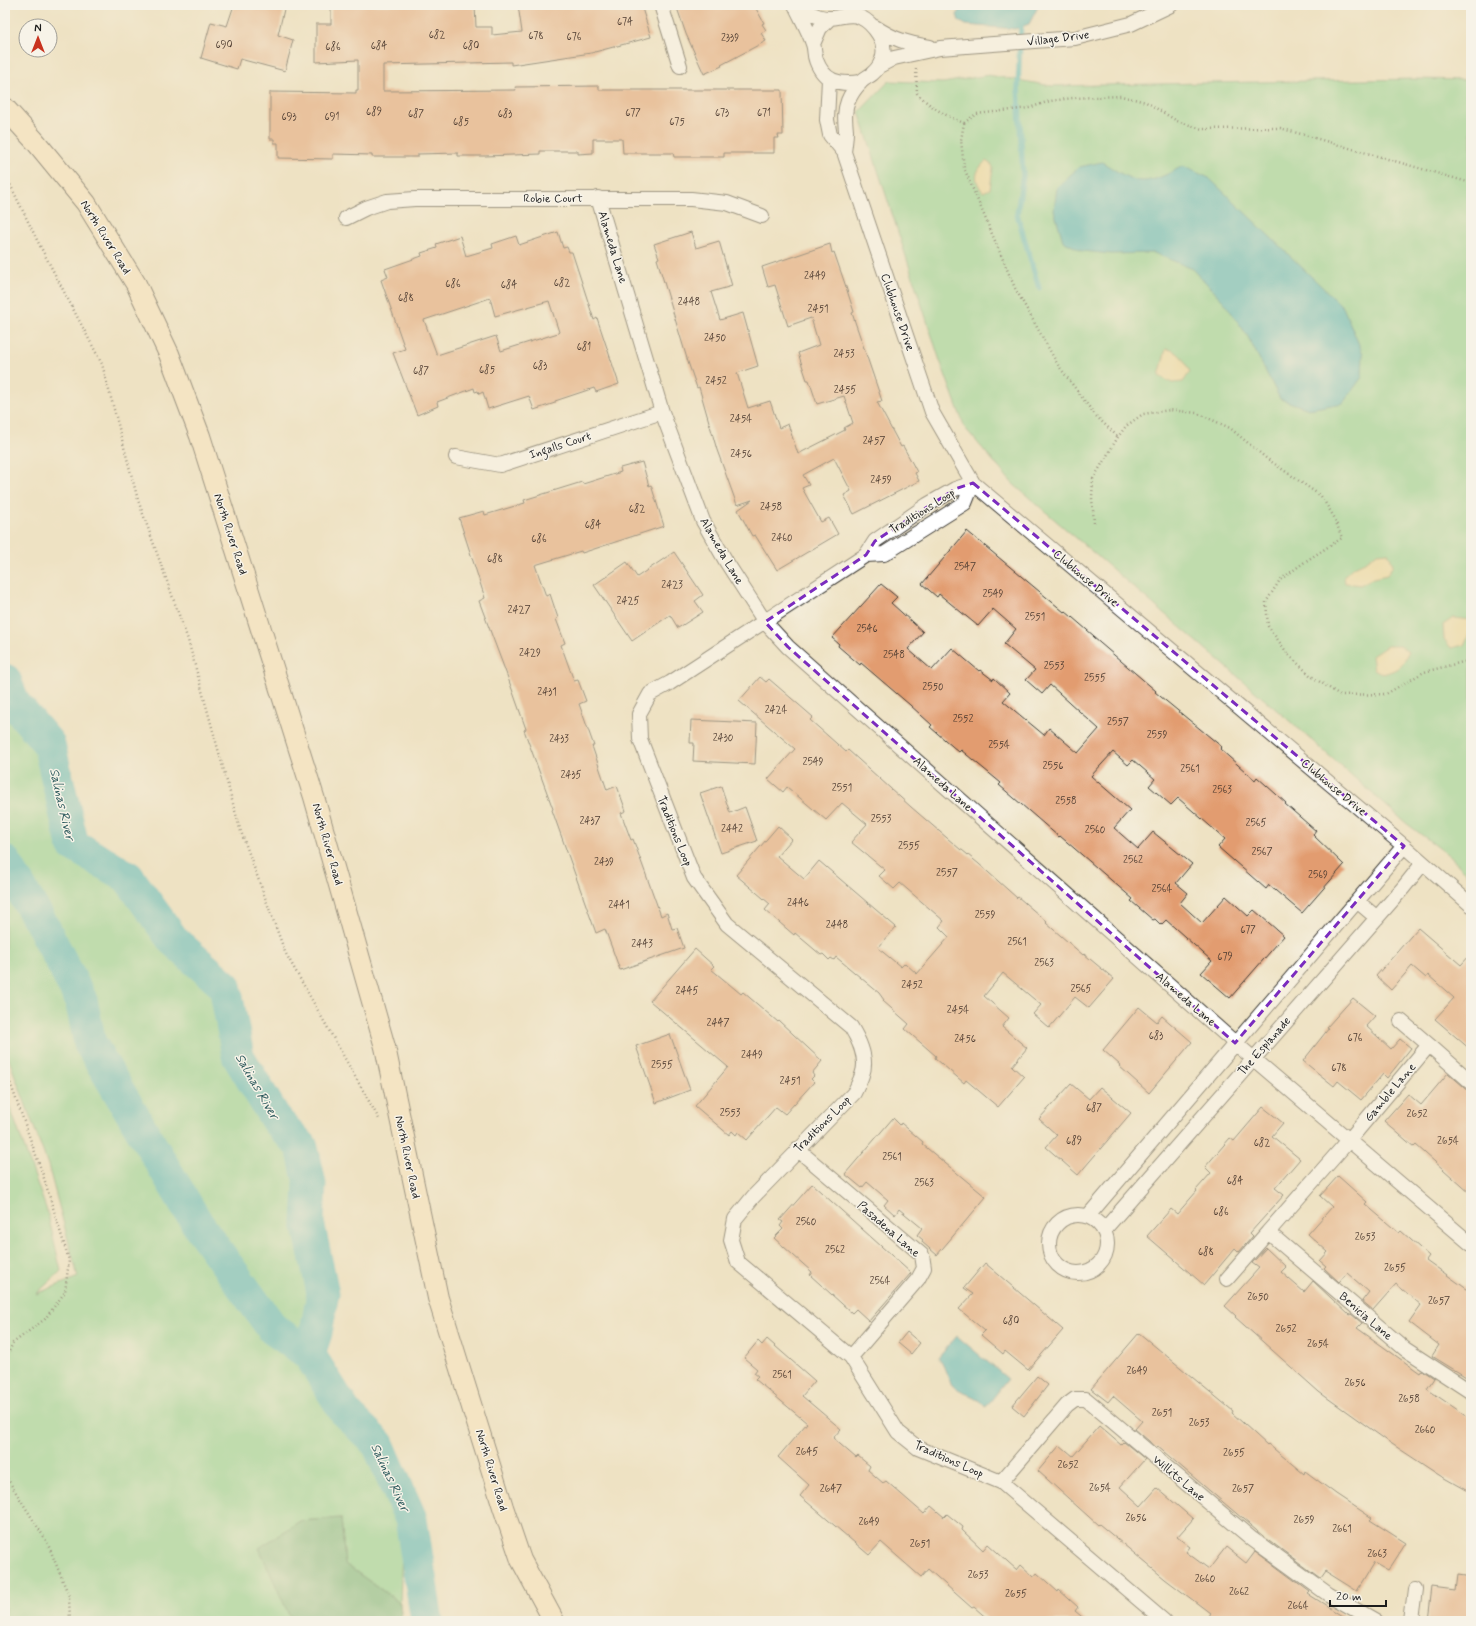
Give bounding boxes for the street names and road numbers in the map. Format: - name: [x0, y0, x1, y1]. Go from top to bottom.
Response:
- street label: Village Drive: [1026, 27, 1090, 51]
- street label: Robie Court: [523, 191, 583, 207]
- street label: North River Road: [76, 197, 134, 278]
- street label: Alameda Lane: [593, 209, 631, 286]
- street label: Clubhouse Drive: [876, 271, 918, 353]
- street label: Ingalls Court: [527, 428, 594, 464]
- street label: Traditions Loop: [887, 485, 959, 538]
- street label: North River Road: [209, 492, 251, 577]
- street label: Alameda Lane: [695, 515, 747, 588]
- street label: Clubhouse Drive: [1049, 547, 1122, 611]
- street label: Alameda Lane: [909, 754, 976, 816]
- street label: Clubhouse Drive: [1297, 756, 1370, 820]
- street label: Traditions Loop: [653, 794, 696, 869]
- street label: North River Road: [308, 801, 346, 887]
- street label: Alameda Lane: [1152, 969, 1219, 1031]
- street label: The Esplanade: [1235, 1014, 1295, 1080]
- street label: Gamble Lane: [1361, 1060, 1420, 1125]
- street label: Traditions Loop: [791, 1092, 855, 1157]
- street label: North River Road: [390, 1114, 424, 1200]
- street label: Pasadena Lane: [853, 1198, 924, 1262]
- street label: Benicia Lane: [1335, 1289, 1396, 1345]
- street label: North River Road: [471, 1427, 511, 1513]
- street label: Traditions Loop: [911, 1437, 986, 1482]
- street label: Willits Lane: [1149, 1452, 1208, 1505]

